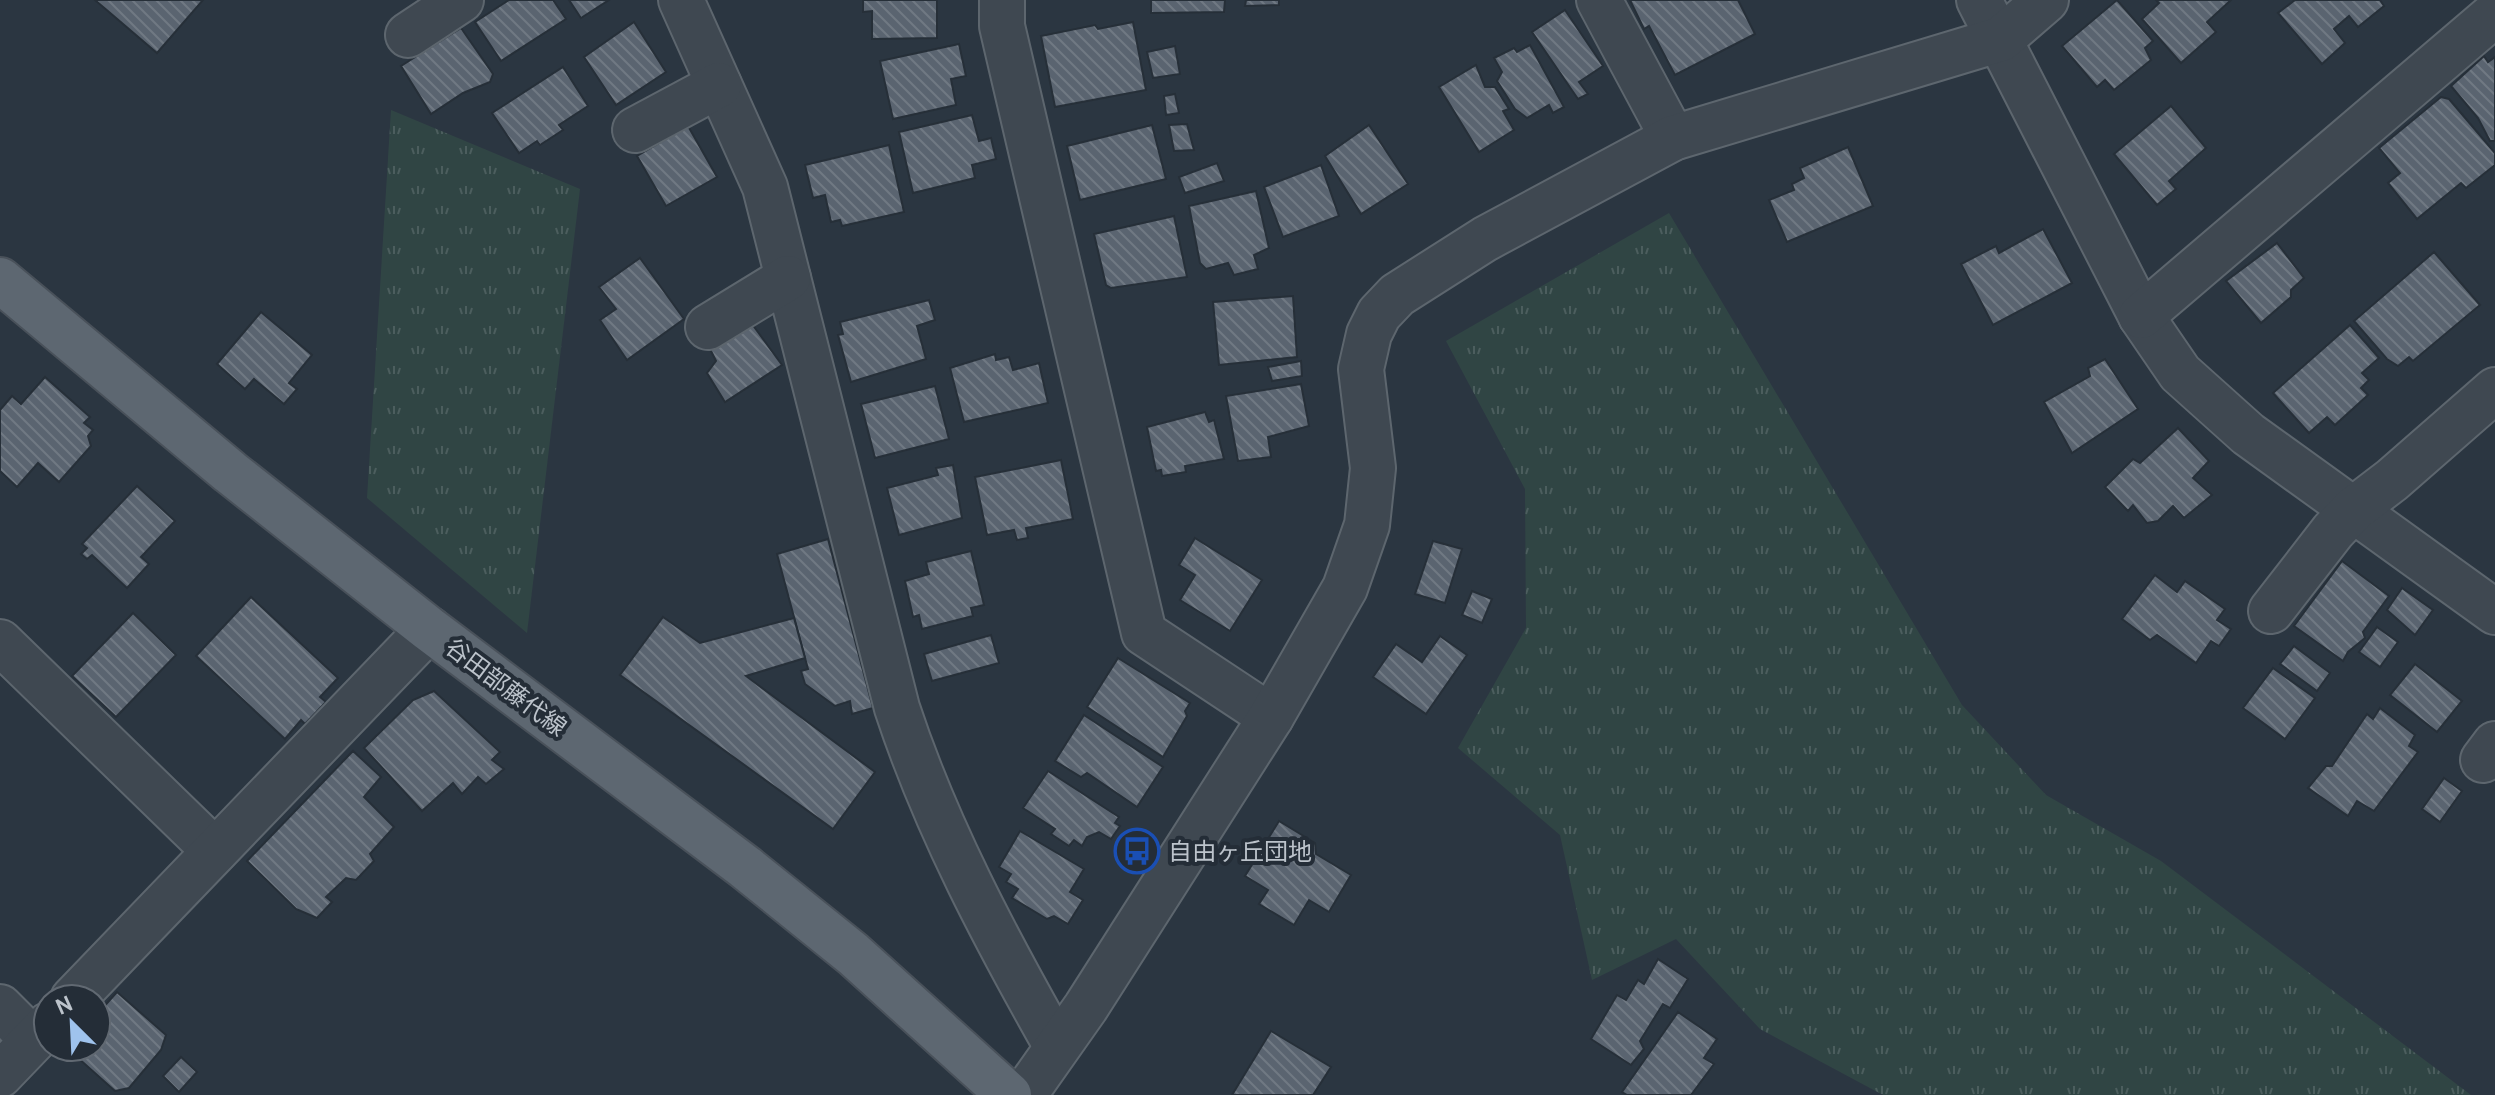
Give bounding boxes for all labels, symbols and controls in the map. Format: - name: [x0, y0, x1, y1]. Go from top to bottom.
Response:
- street label: 谷田部藤代線: [440, 632, 572, 742]
- bus stop icon: 自由ヶ丘団地: [1113, 827, 1161, 875]
- place label: 自由ヶ丘団地: [1168, 837, 1312, 866]
- north arrow: [32, 983, 112, 1063]
- text: N: [51, 990, 77, 1021]

